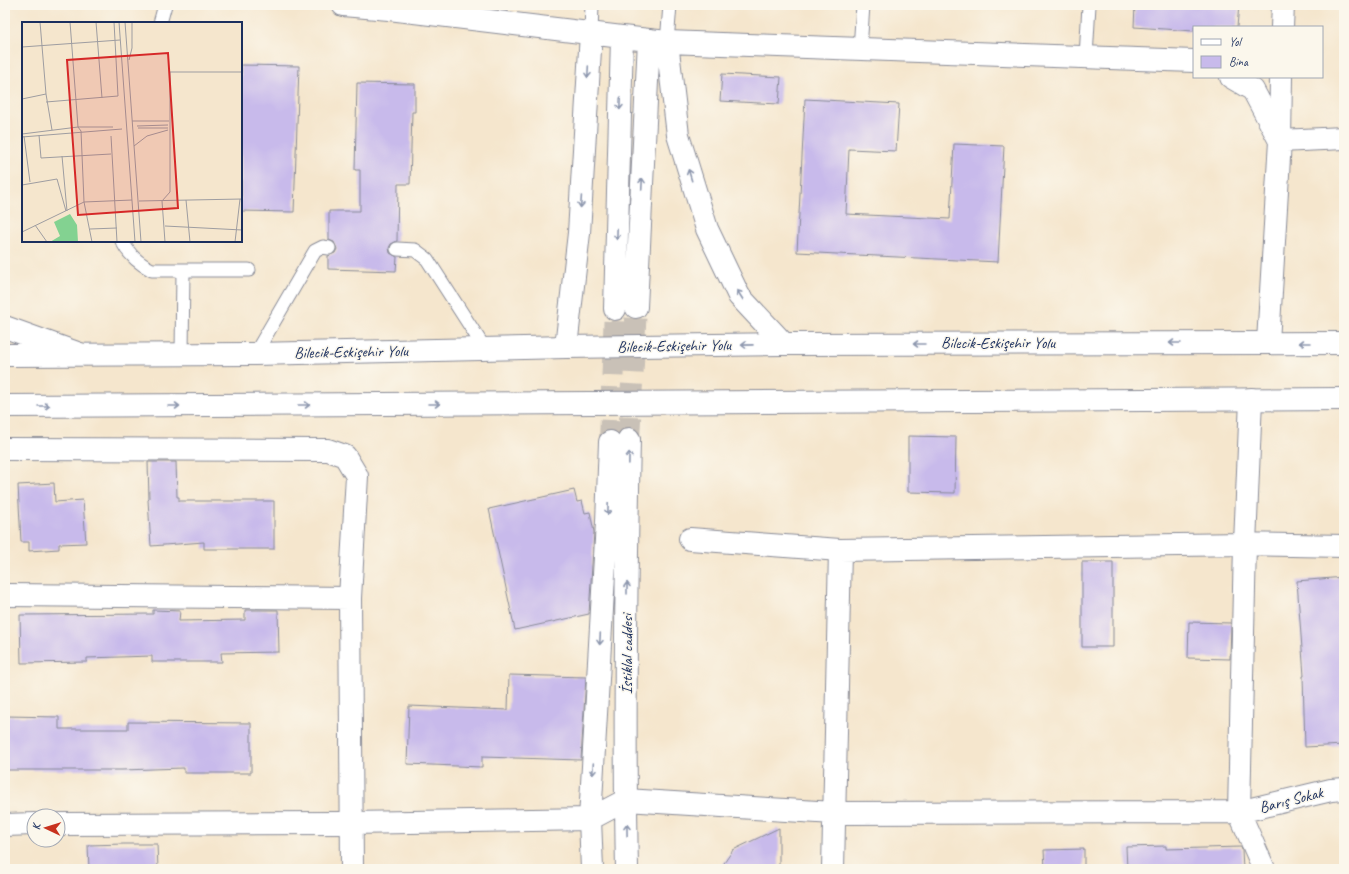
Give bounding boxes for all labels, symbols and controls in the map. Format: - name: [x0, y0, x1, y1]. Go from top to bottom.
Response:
- inset map: [22, 22, 242, 242]
- legend: [1193, 26, 1323, 78]
- text: Yol: [1229, 34, 1243, 50]
- text: Bina: [1229, 54, 1249, 70]
- one-way arrow: [585, 65, 592, 78]
- one-way arrow: [616, 97, 624, 110]
- one-way arrow: [686, 169, 693, 182]
- one-way arrow: [638, 178, 645, 191]
- one-way arrow: [577, 195, 584, 208]
- one-way arrow: [613, 227, 620, 240]
- one-way arrow: [735, 289, 744, 300]
- street label: Bilecik-Eskişehir Yolu: [941, 333, 1056, 353]
- street label: Bilecik-Eskişehir Yolu: [617, 335, 732, 357]
- one-way arrow: [1169, 339, 1182, 347]
- one-way arrow: [1299, 339, 1312, 346]
- one-way arrow: [913, 340, 926, 348]
- street label: Bilecik-Eskişehir Yolu: [294, 341, 409, 363]
- one-way arrow: [741, 341, 754, 349]
- one-way arrow: [427, 400, 440, 408]
- one-way arrow: [297, 401, 310, 409]
- one-way arrow: [37, 402, 50, 410]
- one-way arrow: [167, 402, 180, 409]
- one-way arrow: [625, 452, 633, 465]
- one-way arrow: [604, 502, 612, 515]
- one-way arrow: [623, 582, 631, 595]
- street label: İstiklal caddesi: [617, 612, 637, 694]
- one-way arrow: [597, 632, 604, 645]
- one-way arrow: [589, 762, 596, 775]
- street label: Barış Sokak: [1257, 782, 1326, 818]
- north arrow: [26, 808, 66, 848]
- text: K: [29, 822, 43, 831]
- one-way arrow: [623, 824, 630, 837]

